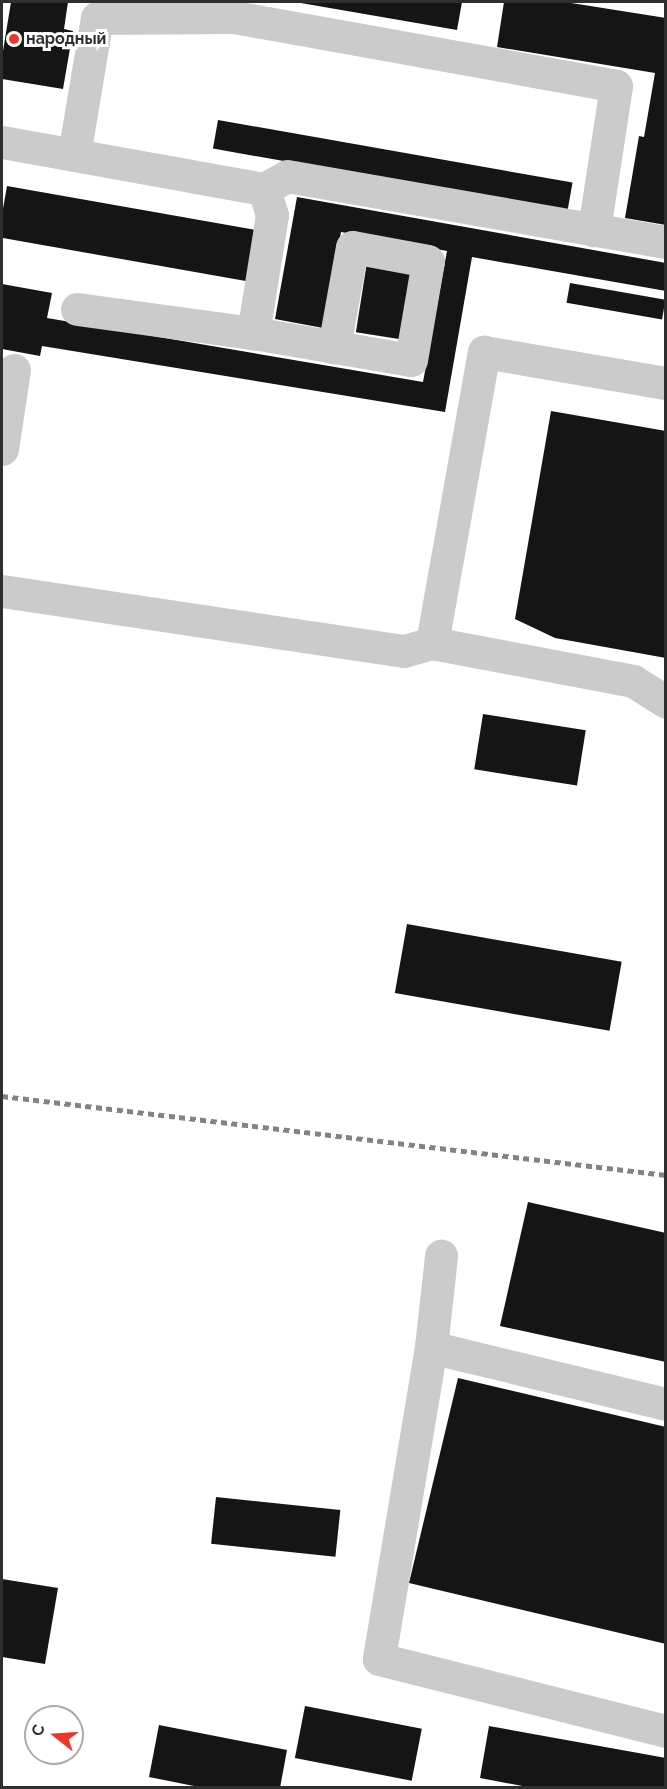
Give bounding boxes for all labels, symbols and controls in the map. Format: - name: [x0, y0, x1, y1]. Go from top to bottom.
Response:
- place label: народный: [26, 29, 106, 49]
- marker: народный: [7, 32, 21, 46]
- north arrow: [24, 1705, 84, 1765]
- text: С: [28, 1722, 49, 1738]

